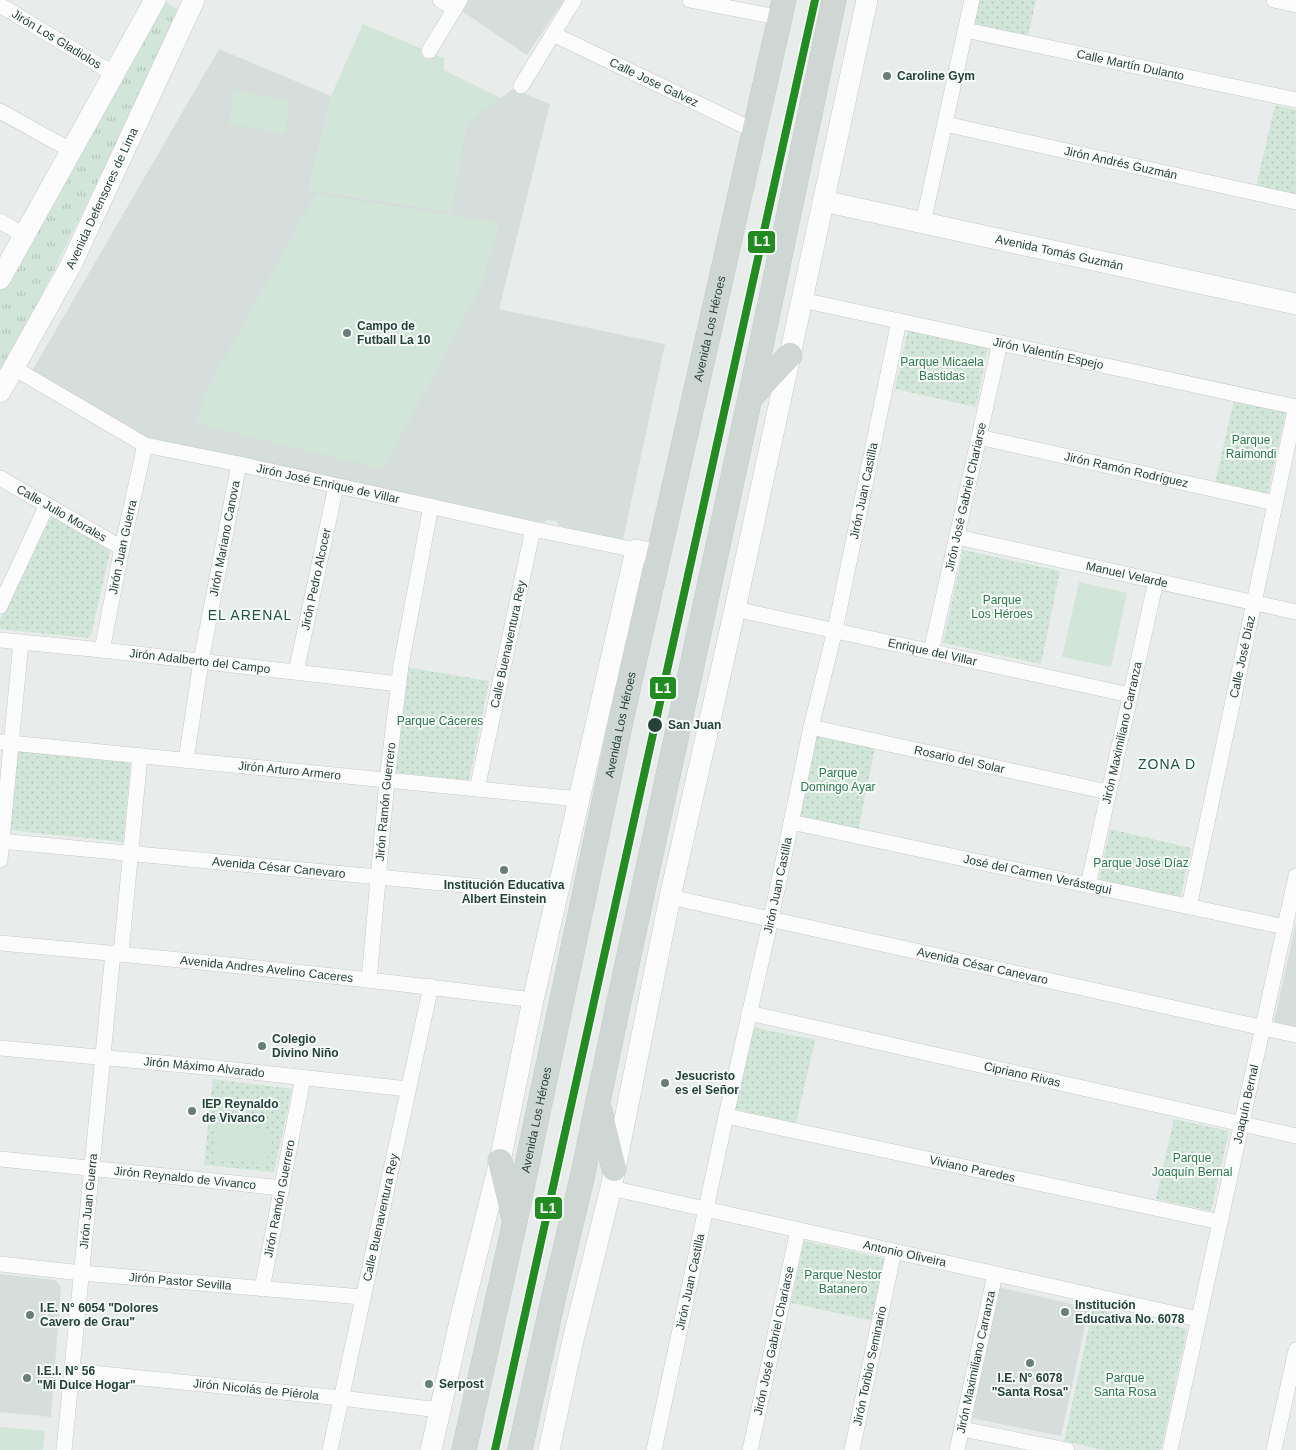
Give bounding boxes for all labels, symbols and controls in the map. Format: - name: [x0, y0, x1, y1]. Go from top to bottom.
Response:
- street label: Jirón Los Gladiolos: [9, 7, 104, 72]
- street label: Calle Martín Dulanto: [1075, 47, 1186, 83]
- street label: Calle Jose Galvez: [607, 55, 701, 110]
- place label: Caroline Gym: [897, 69, 975, 83]
- marker: Caroline Gym: [881, 70, 893, 82]
- street label: Avenida Defensores de Lima: [63, 125, 141, 271]
- street label: Jirón Andrés Guzmán: [1063, 144, 1179, 182]
- line badge: L1: [747, 230, 776, 254]
- street label: Avenida Tomás Guzmán: [994, 232, 1125, 273]
- text: L1: [754, 233, 770, 249]
- street label: Avenida Los Héroes: [691, 274, 728, 383]
- place label: Campo de Futball La 10: [357, 319, 431, 347]
- marker: Campo de Futball La 10: [341, 327, 353, 339]
- street label: Jirón Valentín Espejo: [992, 335, 1105, 372]
- park label: Parque Micaela Bastidas: [900, 355, 984, 383]
- street label: Jirón José Gabriel Chariarse: [942, 421, 989, 573]
- park label: Parque Raimondi: [1226, 433, 1276, 461]
- street label: Jirón Juan Castilla: [847, 441, 881, 540]
- street label: Jirón Ramón Rodríguez: [1063, 449, 1190, 491]
- street label: Jirón José Enrique de Villar: [255, 461, 401, 506]
- street label: Jirón Mariano Canova: [207, 479, 243, 597]
- street label: Calle Julio Morales: [14, 482, 109, 545]
- street label: Jirón Juan Guerra: [106, 498, 140, 596]
- street label: Jirón Pedro Alcocer: [298, 527, 334, 632]
- street label: Manuel Velarde: [1085, 559, 1169, 591]
- street label: Calle Buenaventura Rey: [488, 579, 529, 709]
- park label: Parque Los Héroes: [971, 593, 1033, 621]
- district label: EL ARENAL: [208, 607, 292, 623]
- street label: Calle José Díaz: [1227, 614, 1258, 699]
- street label: Enrique del Villar: [887, 635, 978, 668]
- street label: Jirón Adalberto del Campo: [129, 646, 271, 676]
- street label: Jirón Maximiliano Carranza: [1099, 660, 1145, 805]
- street label: Avenida Los Héroes: [602, 670, 639, 779]
- line badge: L1: [649, 676, 677, 700]
- text: L1: [655, 680, 671, 696]
- park label: Parque Cáceres: [397, 714, 483, 728]
- marker: San Juan: [646, 716, 664, 734]
- place label: San Juan: [668, 718, 721, 732]
- street label: Jirón Ramón Guerrero: [373, 741, 399, 862]
- street label: Rosario del Solar: [913, 743, 1006, 776]
- district label: ZONA D: [1138, 756, 1196, 772]
- street label: Jirón Arturo Armero: [237, 758, 342, 783]
- park label: Parque Domingo Ayar: [800, 766, 876, 794]
- street label: Jirón Juan Castilla: [761, 836, 795, 935]
- street label: José del Carmen Verástegui: [962, 852, 1113, 897]
- street label: Avenida César Canevaro: [211, 854, 346, 881]
- park label: Parque José Díaz: [1093, 856, 1189, 870]
- marker: Institución Educativa Albert Einstein: [498, 864, 510, 876]
- place label: Institución Educativa Albert Einstein: [444, 878, 565, 906]
- street label: Avenida César Canevaro: [916, 945, 1050, 987]
- street label: Avenida Andres Avelino Caceres: [180, 953, 354, 985]
- place label: Colegio Divino Niño: [272, 1032, 339, 1060]
- marker: Colegio Divino Niño: [256, 1040, 268, 1052]
- street label: Jirón Máximo Alvarado: [143, 1054, 266, 1080]
- street label: Cipriano Rivas: [983, 1059, 1062, 1090]
- street label: Joaquín Bernal: [1230, 1063, 1261, 1145]
- street label: Avenida Los Héroes: [518, 1066, 555, 1174]
- place label: Jesucristo es el Señor: [675, 1069, 739, 1097]
- marker: Jesucristo es el Señor: [659, 1077, 671, 1089]
- place label: IEP Reynaldo de Vivanco: [202, 1097, 278, 1125]
- marker: IEP Reynaldo de Vivanco: [186, 1105, 198, 1117]
- street label: Jirón Ramón Guerrero: [261, 1138, 298, 1259]
- park label: Parque Joaquín Bernal: [1152, 1151, 1232, 1179]
- street label: Jirón Juan Guerra: [77, 1152, 100, 1250]
- street label: Calle Buenaventura Rey: [360, 1152, 401, 1283]
- street label: Viviano Paredes: [928, 1153, 1017, 1185]
- street label: Jirón Reynaldo de Vivanco: [113, 1164, 257, 1192]
- line badge: L1: [534, 1196, 563, 1220]
- text: L1: [540, 1200, 556, 1216]
- street label: Jirón Juan Castilla: [673, 1232, 708, 1331]
- street label: Antonio Oliveira: [862, 1237, 948, 1270]
- street label: Jirón José Gabriel Chariarse: [751, 1264, 797, 1416]
- park label: Parque Nestor Batanero: [804, 1268, 882, 1296]
- street label: Jirón Pastor Sevilla: [128, 1270, 232, 1293]
- street label: Jirón Maximiliano Carranza: [954, 1289, 998, 1435]
- place label: Institución Educativa No. 6078: [1075, 1298, 1185, 1326]
- place label: I.E. N° 6054 "Dolores Cavero de Grau": [40, 1301, 159, 1329]
- street label: Jirón Toribio Seminario: [850, 1304, 889, 1427]
- marker: Institución Educativa No. 6078: [1059, 1306, 1071, 1318]
- marker: I.E. N° 6054 "Dolores Cavero de Grau": [24, 1309, 36, 1321]
- marker: I.E. N° 6078 "Santa Rosa": [1024, 1357, 1036, 1369]
- place label: I.E.I. N° 56 "Mi Dulce Hogar": [37, 1364, 136, 1392]
- place label: I.E. N° 6078 "Santa Rosa": [992, 1371, 1068, 1399]
- park label: Parque Santa Rosa: [1094, 1371, 1157, 1399]
- marker: I.E.I. N° 56 "Mi Dulce Hogar": [21, 1372, 33, 1384]
- street label: Jirón Nicolás de Piérola: [193, 1376, 320, 1403]
- place label: Serpost: [439, 1377, 484, 1391]
- marker: Serpost: [423, 1378, 435, 1390]

